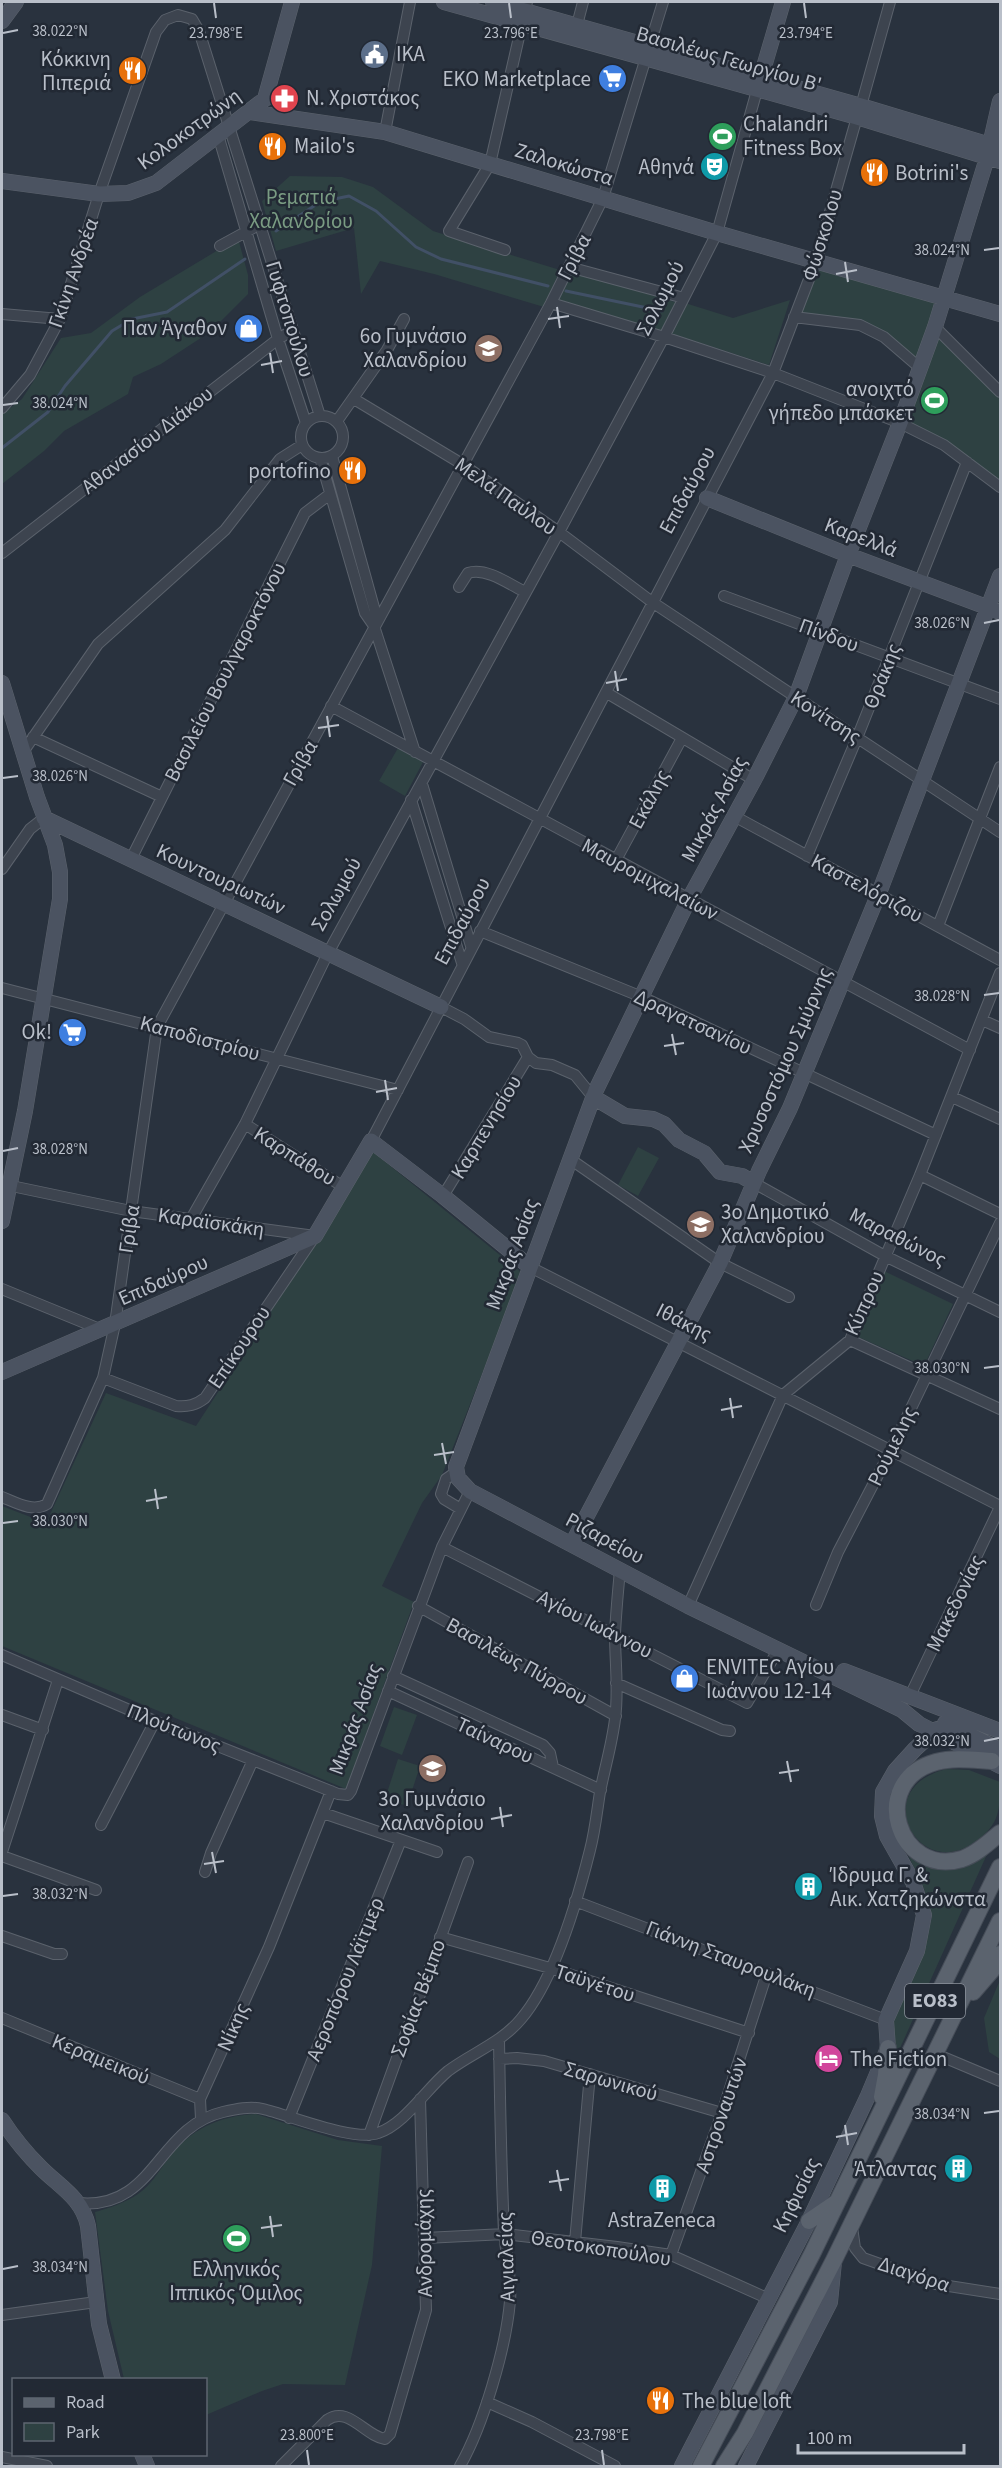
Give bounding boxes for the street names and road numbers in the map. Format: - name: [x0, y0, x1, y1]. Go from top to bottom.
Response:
- street label: Βασιλέως Γεωργίου Β': [633, 18, 825, 100]
- street label: Κολοκοτρώνη: [131, 81, 247, 177]
- street label: Ζαλοκώστα: [511, 135, 617, 193]
- street label: Φώσκολου: [794, 185, 850, 285]
- street label: Γκίνη Ανδρέα: [40, 214, 106, 332]
- street label: Γρίβα: [550, 228, 598, 285]
- street label: Σολωμού: [628, 255, 692, 341]
- street label: Γυφτοπούλου: [258, 257, 322, 381]
- street label: Αθανασίου Διάκου: [75, 379, 219, 501]
- street label: Επιδαύρου: [651, 441, 723, 539]
- street label: Μελά Παύλου: [449, 450, 563, 542]
- street label: Καρελλά: [820, 509, 902, 565]
- street label: Βασιλείου Βουλγαροκτόνου: [157, 557, 293, 787]
- street label: Πίνδου: [795, 610, 863, 660]
- street label: Θράκης: [855, 639, 909, 713]
- street label: Κονίτσης: [785, 683, 867, 751]
- street label: Γρίβα: [275, 734, 325, 791]
- street label: Μικράς Ασίας: [673, 750, 755, 868]
- street label: Εκάλης: [621, 764, 677, 834]
- street label: Μαυρομιχαλαίων: [576, 830, 724, 928]
- street label: Κουντουριωτών: [151, 836, 291, 922]
- street label: Καστελόριζου: [806, 846, 928, 930]
- street label: Σολωμού: [303, 852, 369, 936]
- street label: Επιδαύρου: [426, 872, 498, 970]
- street label: Χρυσοστόμου Σμύρνης: [730, 962, 840, 1158]
- street label: Δραγατσανίου: [629, 982, 757, 1062]
- street label: Καποδιστρίου: [137, 1008, 263, 1068]
- street label: Καρπενησίου: [443, 1069, 529, 1185]
- street label: Καρπάθου: [248, 1119, 342, 1193]
- street label: Μικράς Ασίας: [478, 1194, 546, 1314]
- street label: Καραϊσκάκη: [156, 1200, 266, 1244]
- street label: Μαραθώνος: [844, 1200, 952, 1274]
- street label: Γρίβα: [111, 1203, 147, 1255]
- street label: Επιδαύρου: [113, 1247, 213, 1313]
- street label: Κύπρου: [836, 1266, 892, 1340]
- street label: Ιθάκης: [651, 1295, 717, 1349]
- street label: Επίκουρου: [200, 1300, 278, 1394]
- street label: Ρούμελης: [860, 1401, 924, 1491]
- street label: Ριζαρείου: [560, 1505, 650, 1571]
- street label: Μακεδονίας: [919, 1549, 991, 1657]
- street label: Αγίου Ιωάννου: [532, 1582, 658, 1666]
- street label: Βασιλέως Πύρρου: [441, 1610, 593, 1712]
- street label: Μικράς Ασίας: [321, 1659, 389, 1779]
- street label: Πλούτωνος: [122, 1696, 226, 1760]
- street label: Ταίναρου: [451, 1709, 539, 1771]
- street label: Αεροπόρου Λάϊτμερ: [298, 1893, 392, 2065]
- street label: Γιάννη Σταυρουλάκη: [642, 1913, 820, 2005]
- street label: Σοφίας Βέμπο: [383, 1935, 453, 2061]
- street label: Ταϋγέτου: [551, 1956, 639, 2010]
- road number: ΕΟ83: [905, 1984, 965, 2018]
- street label: Νίκης: [209, 1998, 257, 2056]
- street label: Κεραμεικού: [47, 2026, 155, 2092]
- street label: Σαρωνικού: [561, 2053, 661, 2109]
- street label: Αστροναυτών: [687, 2053, 755, 2177]
- street label: Κηφισίας: [765, 2152, 827, 2238]
- street label: Ανδρομάχης: [408, 2189, 440, 2297]
- street label: Αιγιαλείας: [489, 2211, 523, 2303]
- street label: Θεοτοκοπούλου: [529, 2222, 673, 2274]
- street label: Διαγόρα: [874, 2248, 954, 2300]

